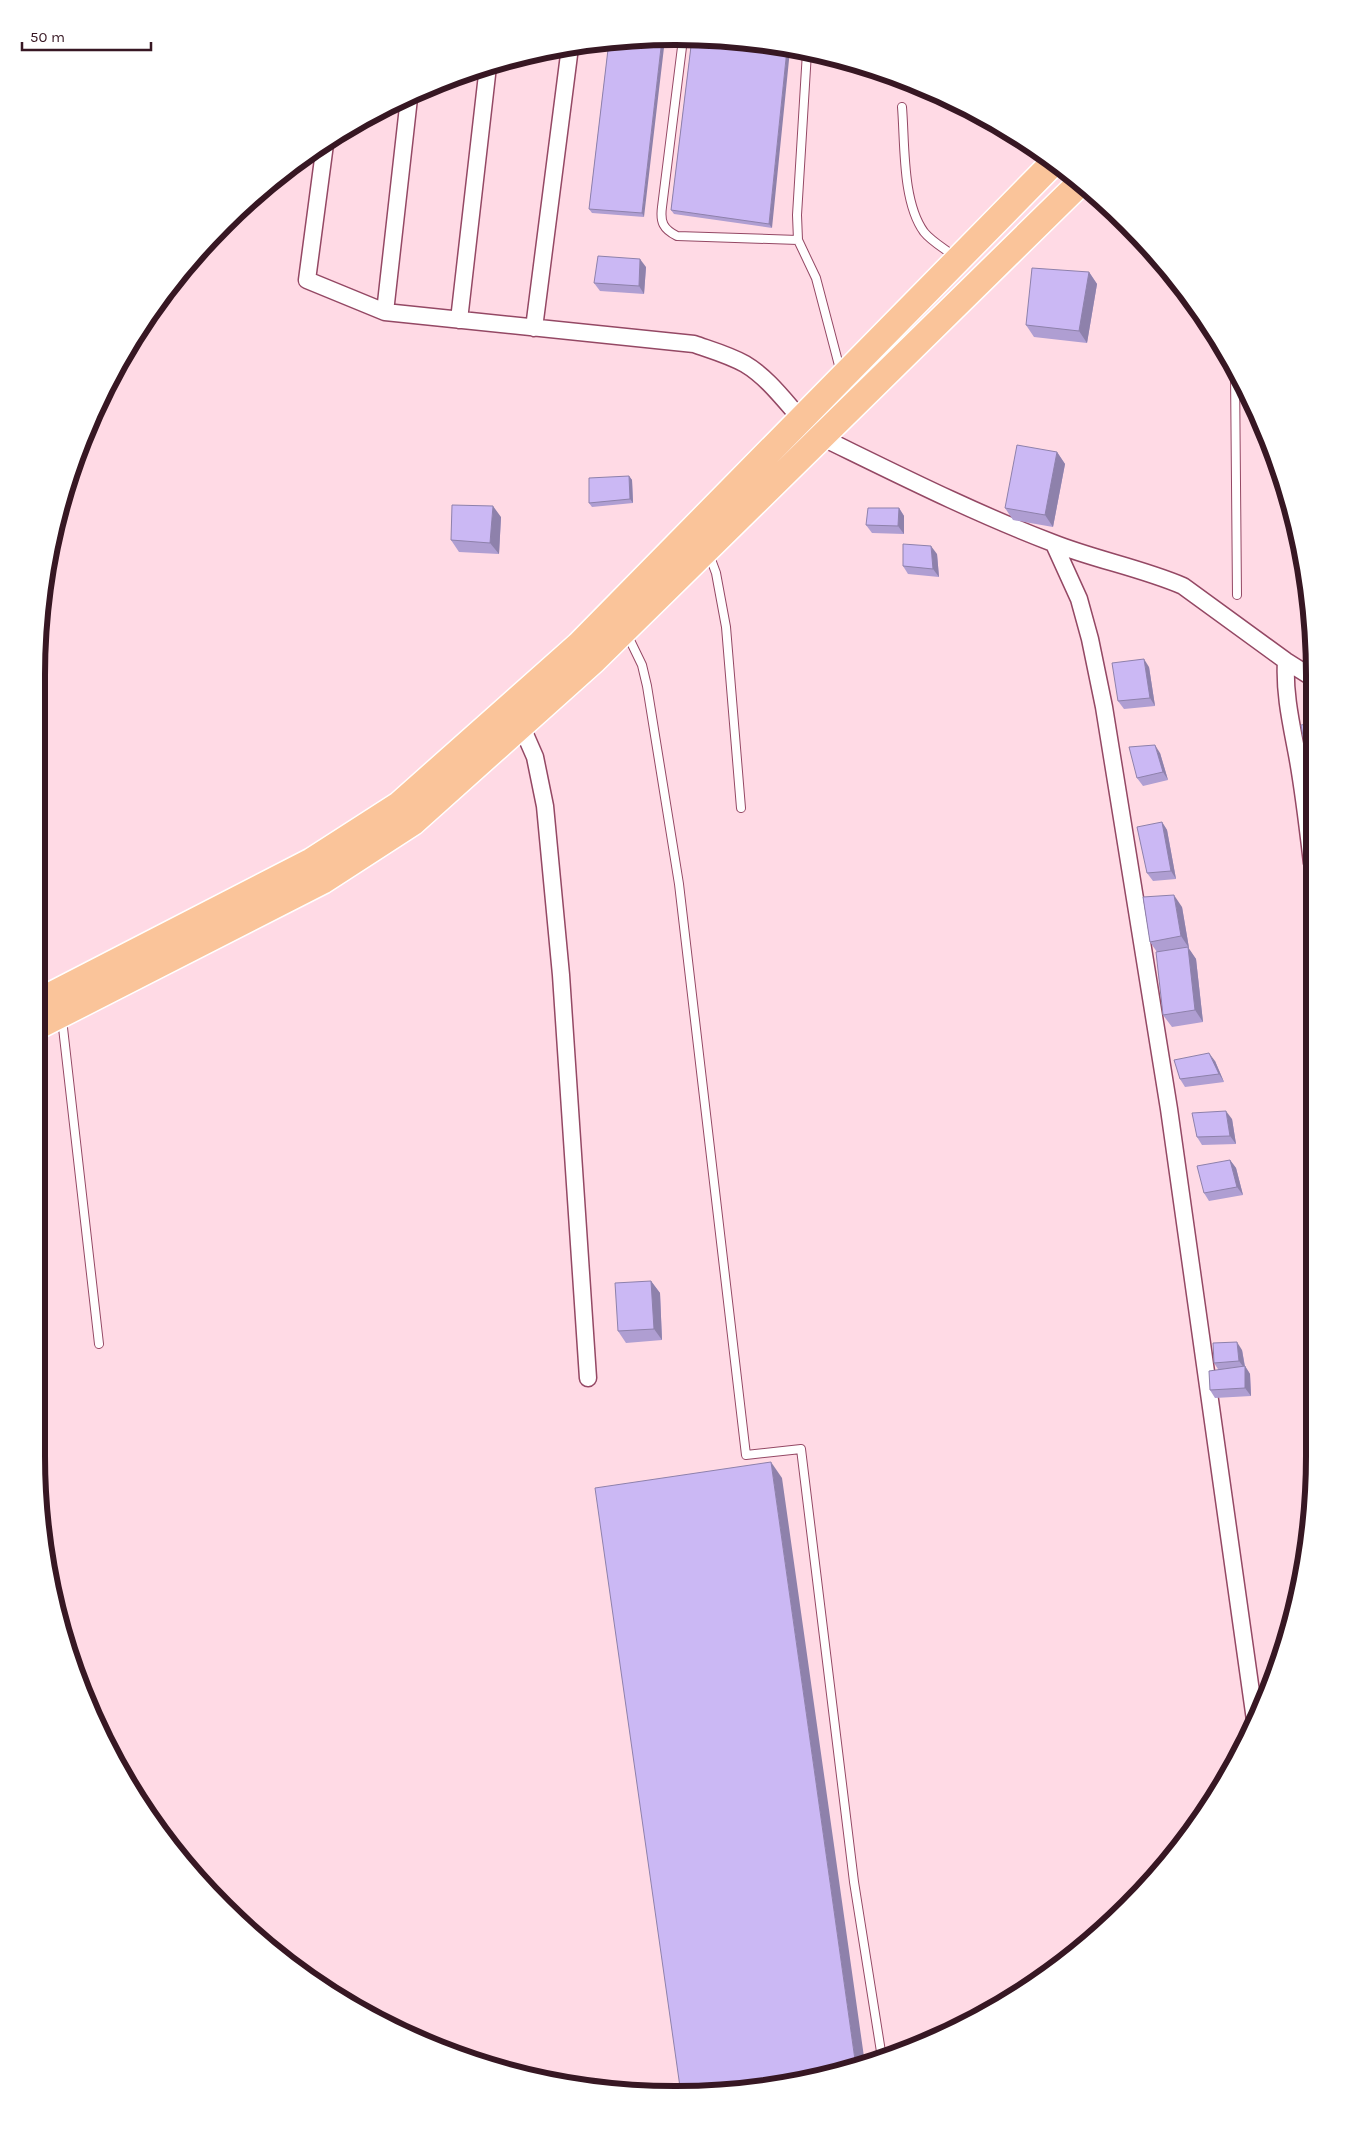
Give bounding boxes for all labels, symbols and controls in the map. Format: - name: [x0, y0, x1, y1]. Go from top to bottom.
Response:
- scale bar: [22, 20, 151, 52]
- text: 50 m: [30, 28, 65, 46]

